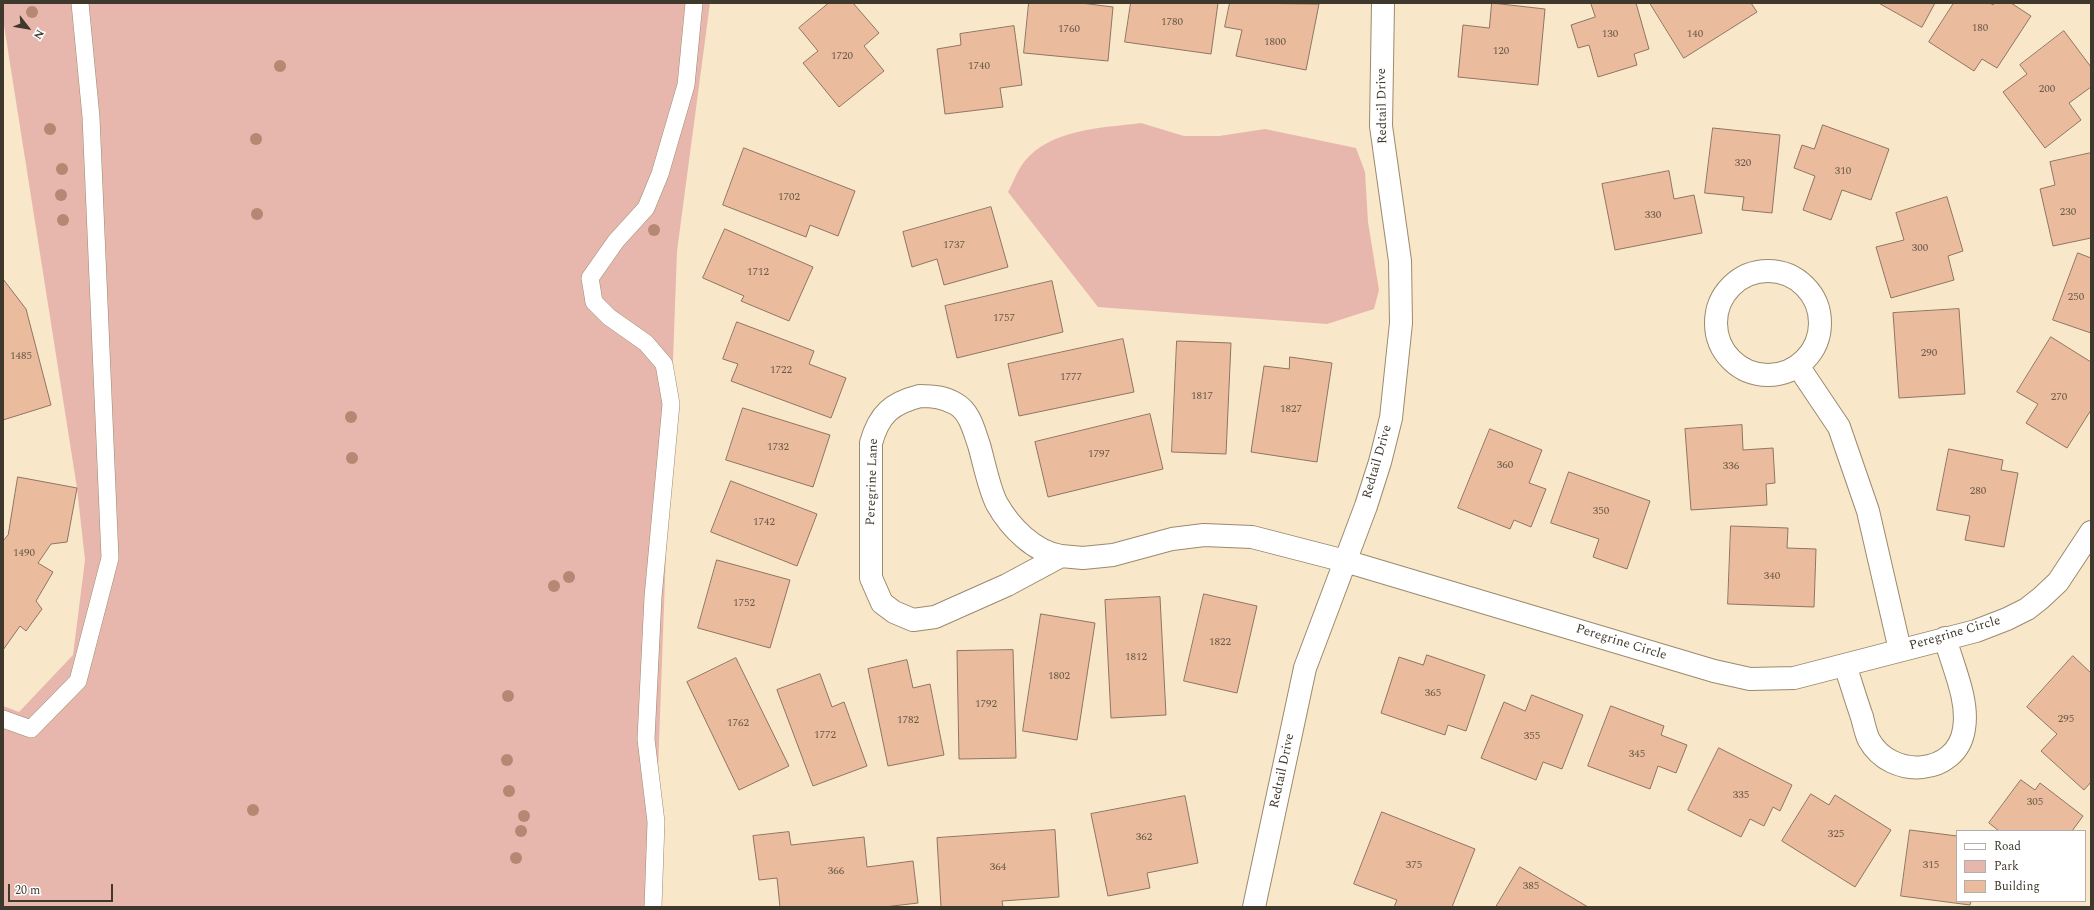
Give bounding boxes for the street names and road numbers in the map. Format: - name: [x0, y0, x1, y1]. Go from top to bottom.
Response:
- street label: Redtail Drive: [1375, 68, 1391, 144]
- street label: Redtail Drive: [1360, 423, 1396, 501]
- street label: Peregrine Lane: [864, 438, 882, 526]
- street label: Peregrine Circle: [1908, 614, 2002, 654]
- street label: Peregrine Circle: [1574, 622, 1668, 664]
- street label: Redtail Drive: [1267, 732, 1299, 810]

